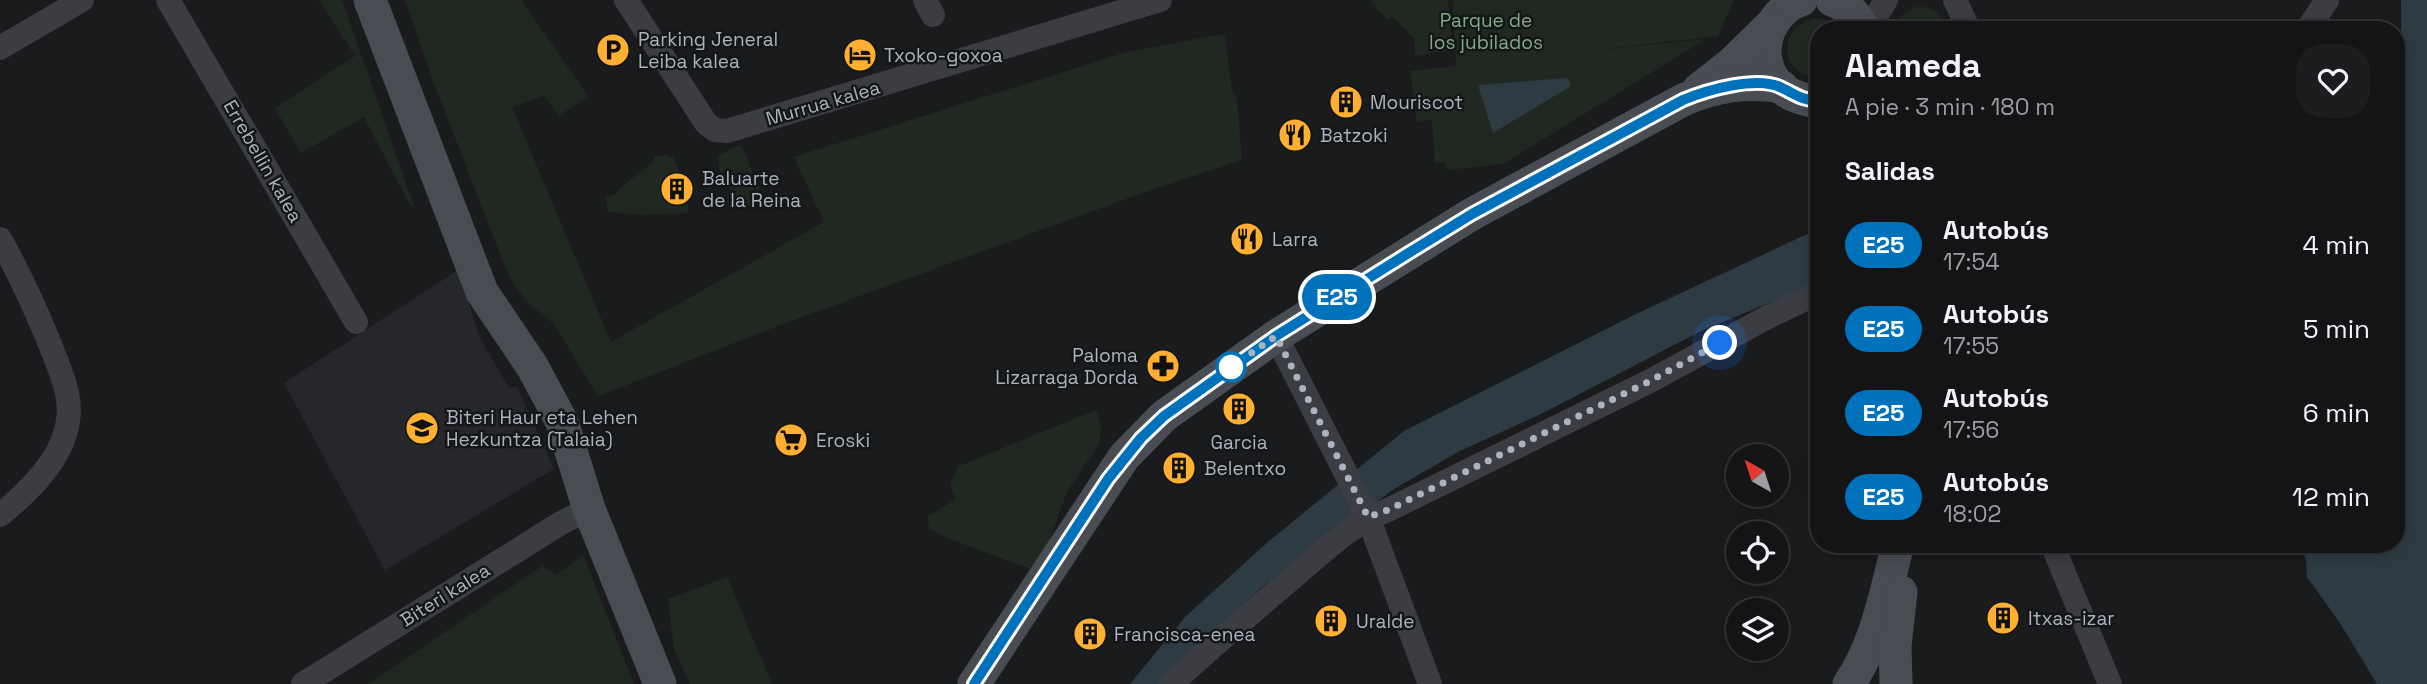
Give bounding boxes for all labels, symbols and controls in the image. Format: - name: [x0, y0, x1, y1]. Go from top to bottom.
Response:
- park label: Parque de los jubilados: [1429, 8, 1543, 55]
- place label: Parking Jeneral Leiba kalea: [638, 27, 778, 74]
- parking icon: Parking Jeneral Leiba kalea: [594, 31, 632, 69]
- hotel icon: Txoko-goxoa: [841, 36, 879, 74]
- place label: Txoko-goxoa: [884, 43, 1003, 68]
- button: heart: [2296, 44, 2370, 118]
- text: Alameda: [1845, 45, 1981, 87]
- street label: Murrua kalea: [763, 75, 883, 131]
- building icon: Mouriscot: [1327, 83, 1365, 121]
- place label: Mouriscot: [1370, 90, 1463, 115]
- text: A pie · 3 min · 180 m: [1845, 92, 2055, 122]
- street label: Errebellin kalea: [218, 95, 308, 227]
- restaurant icon: Batzoki: [1276, 116, 1314, 154]
- place label: Batzoki: [1320, 123, 1388, 148]
- text: Salidas: [1845, 154, 1935, 188]
- place label: Baluarte de la Reina: [702, 166, 801, 213]
- building icon: Baluarte de la Reina: [658, 170, 696, 208]
- text: Autobús: [1943, 213, 2049, 247]
- restaurant icon: Larra: [1228, 220, 1266, 258]
- place label: Larra: [1272, 227, 1318, 252]
- text: 4 min: [2302, 228, 2370, 262]
- text: E25: [1863, 229, 1904, 260]
- text: 17:54: [1943, 247, 2000, 277]
- line badge: E25: [1297, 274, 1377, 320]
- text: E25: [1316, 281, 1358, 312]
- text: Autobús: [1943, 297, 2049, 331]
- text: 5 min: [2303, 312, 2370, 346]
- text: E25: [1863, 313, 1904, 344]
- your location: [1702, 325, 1737, 360]
- text: 17:55: [1943, 331, 1999, 361]
- place label: Paloma Lizarraga Dorda: [995, 343, 1138, 390]
- pharmacy icon: Paloma Lizarraga Dorda: [1144, 347, 1182, 385]
- unlabelled marker: [1216, 352, 1246, 382]
- text: Autobús: [1943, 381, 2049, 415]
- building icon: Garcia: [1220, 390, 1258, 428]
- text: 6 min: [2303, 396, 2370, 430]
- text: E25: [1863, 397, 1904, 428]
- place label: Biteri Haur eta Lehen Hezkuntza (Talaia): [446, 405, 638, 452]
- school or university icon: Biteri Haur eta Lehen Hezkuntza (Talaia): [403, 409, 441, 447]
- text: 17:56: [1943, 415, 1999, 445]
- supermarket icon: Eroski: [772, 421, 810, 459]
- place label: Eroski: [816, 428, 870, 453]
- place label: Garcia: [1210, 430, 1268, 455]
- north arrow: [1726, 444, 1788, 508]
- map controls: [1726, 444, 1789, 661]
- building icon: Belentxo: [1160, 449, 1198, 487]
- place label: Belentxo: [1204, 456, 1286, 481]
- text: Autobús: [1943, 465, 2049, 499]
- text: 12 min: [2292, 480, 2370, 514]
- text: E25: [1863, 481, 1904, 512]
- text: 18:02: [1943, 499, 2001, 529]
- button: locate: [1726, 521, 1789, 584]
- street label: Biteri kalea: [395, 558, 495, 632]
- button: layers: [1726, 598, 1789, 661]
- building icon: Itxas-izar: [1984, 599, 2022, 637]
- building icon: Uralde: [1312, 602, 1350, 640]
- place label: Itxas-izar: [2028, 606, 2115, 631]
- place label: Uralde: [1356, 609, 1415, 634]
- building icon: Francisca-enea: [1071, 615, 1109, 653]
- place label: Francisca-enea: [1114, 622, 1256, 647]

